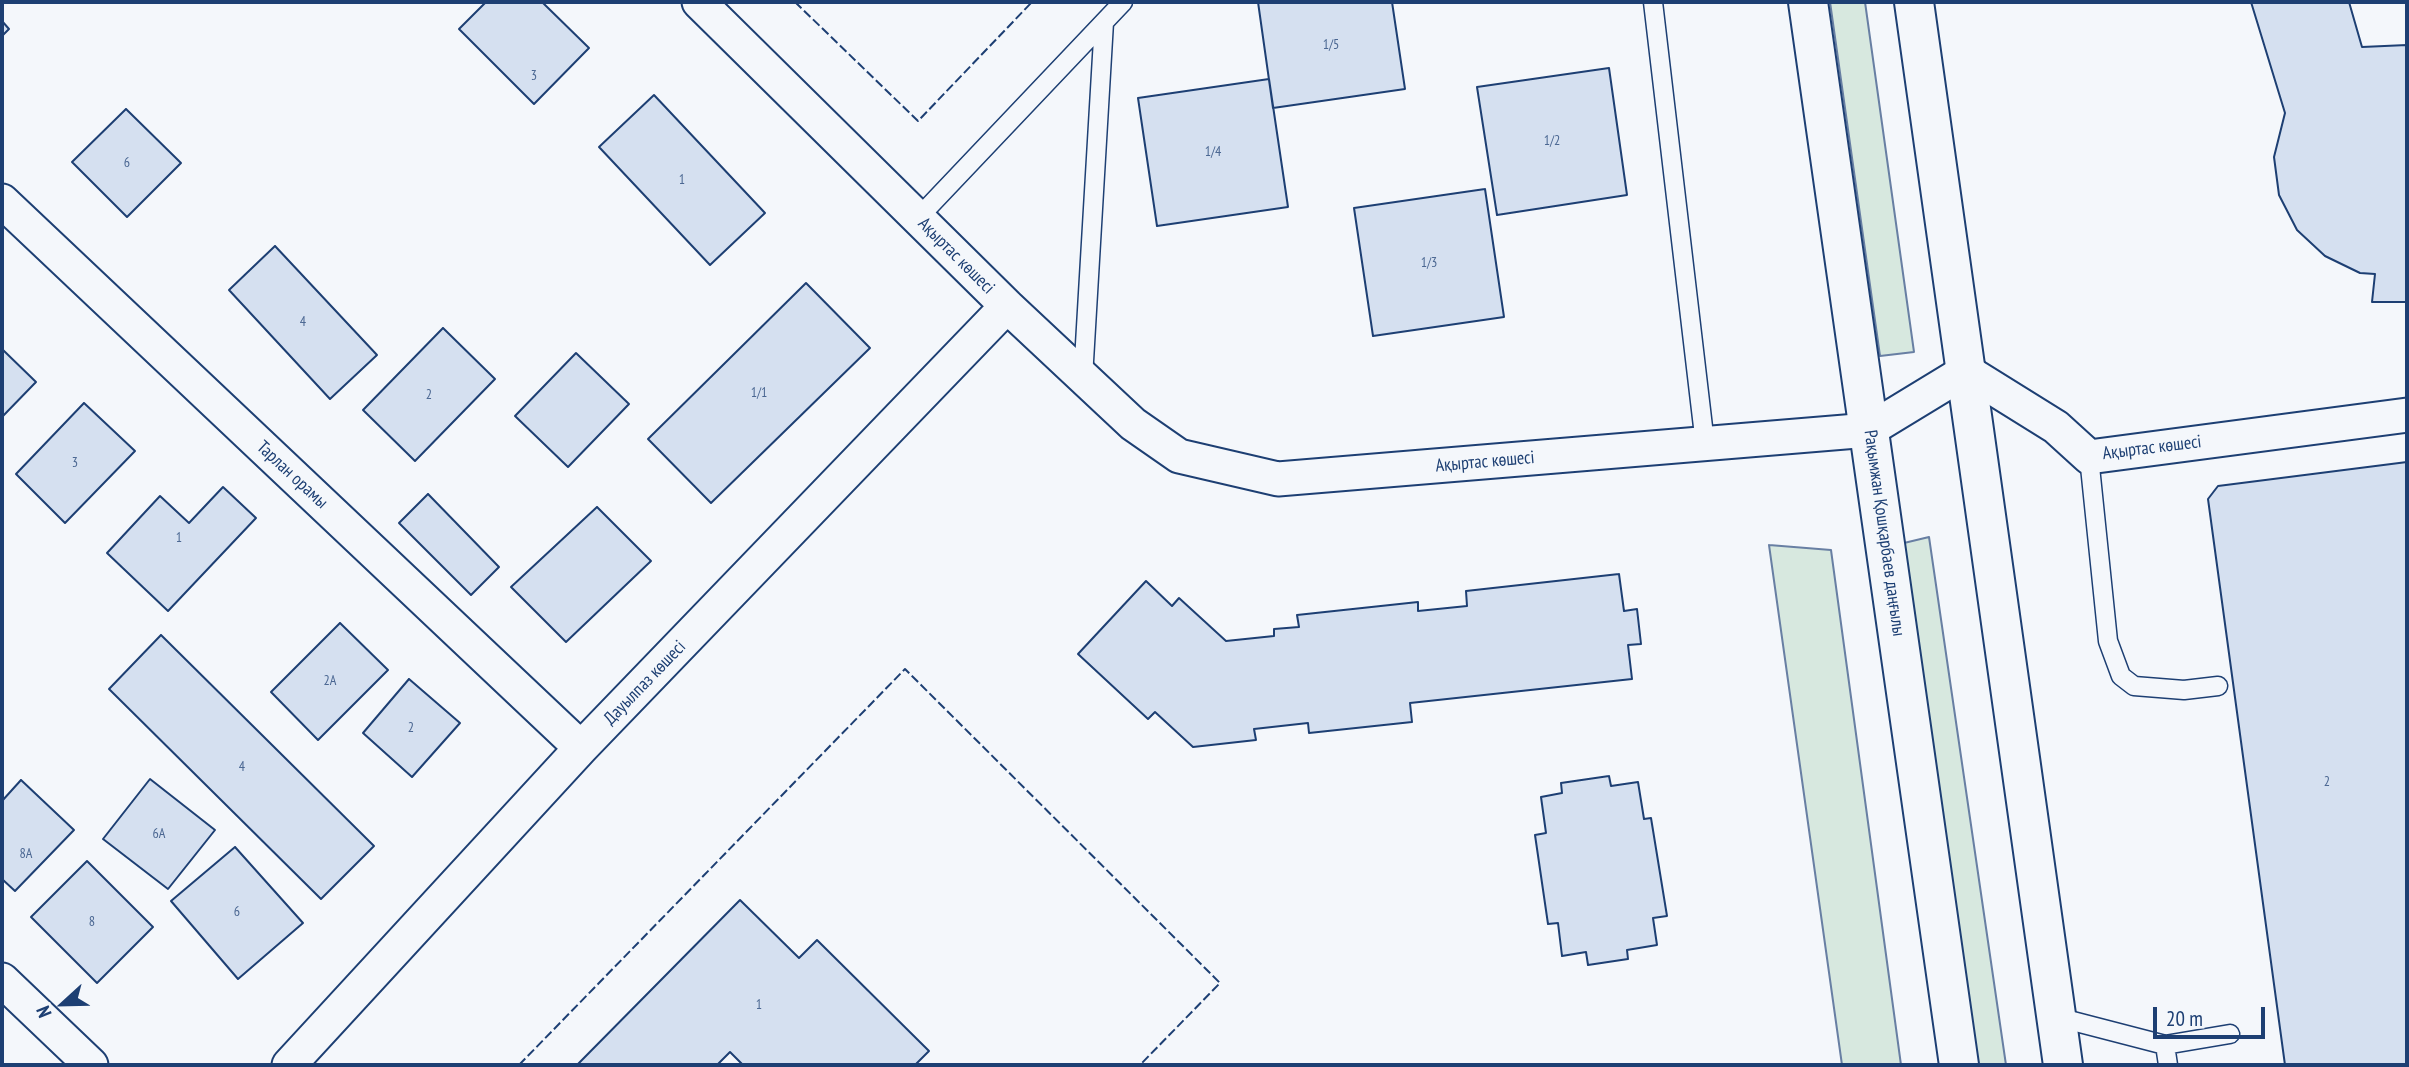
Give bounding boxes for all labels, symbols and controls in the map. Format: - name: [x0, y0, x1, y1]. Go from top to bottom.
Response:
- house number: 1/5: [1323, 37, 1339, 53]
- house number: 3: [531, 68, 537, 84]
- house number: 1/2: [1544, 133, 1560, 149]
- house number: 1/4: [1205, 144, 1221, 160]
- house number: 6: [124, 155, 130, 171]
- house number: 1: [679, 172, 685, 188]
- street label: Ақыртас көшесі: [913, 213, 999, 299]
- house number: 1/3: [1421, 255, 1437, 271]
- house number: 4: [300, 314, 306, 330]
- house number: 1/1: [751, 385, 767, 401]
- house number: 2: [426, 387, 432, 403]
- street label: Рақымжан Қошқарбаев даңғылы: [1859, 428, 1909, 638]
- street label: Ақыртас көшесі: [2101, 431, 2203, 465]
- street label: Тарлан орамы: [252, 437, 332, 513]
- street label: Ақыртас көшесі: [1435, 447, 1535, 477]
- house number: 3: [72, 455, 78, 471]
- house number: 1: [176, 530, 182, 546]
- street label: Дауылпаз көшесі: [599, 636, 691, 730]
- house number: 2А: [324, 673, 336, 689]
- house number: 2: [408, 720, 414, 736]
- house number: 4: [239, 759, 245, 775]
- house number: 2: [2324, 774, 2330, 790]
- house number: 6А: [153, 826, 165, 842]
- house number: 8А: [20, 846, 32, 862]
- house number: 6: [234, 904, 240, 920]
- house number: 8: [89, 914, 95, 930]
- north arrow: [28, 969, 98, 1039]
- scale bar: [2157, 993, 2269, 1038]
- house number: 1: [756, 997, 762, 1013]
- text: N: [30, 1003, 57, 1021]
- text: 20 m: [2166, 1005, 2203, 1032]

